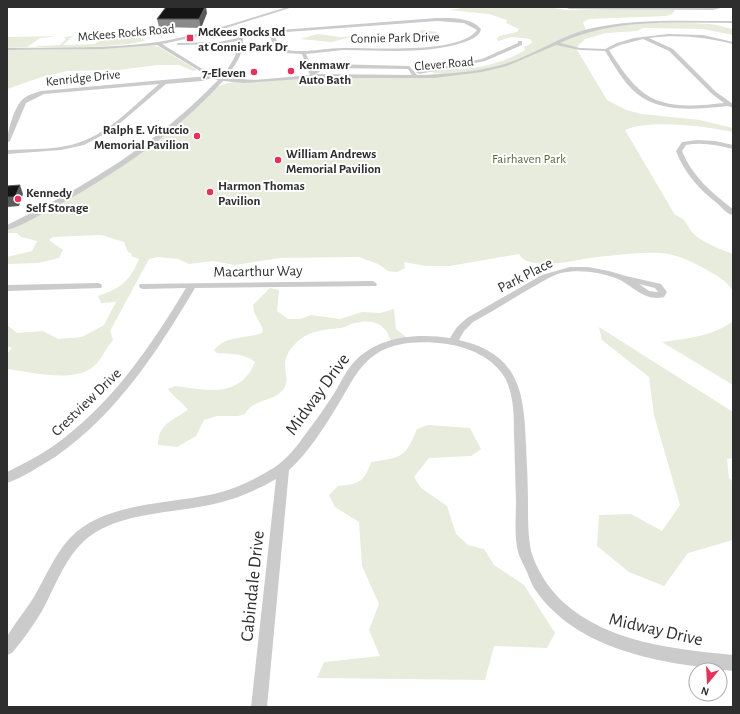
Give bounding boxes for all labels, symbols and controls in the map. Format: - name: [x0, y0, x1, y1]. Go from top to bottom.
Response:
- street label: McKees Rocks Road: [77, 23, 175, 44]
- place label: McKees Rocks Rd at Connie Park Dr: [198, 26, 288, 54]
- street label: Connie Park Drive: [350, 31, 440, 46]
- marker: McKees Rocks Rd at Connie Park Dr: [185, 33, 195, 43]
- street label: Clever Road: [414, 55, 475, 74]
- place label: Kenmawr Auto Bath: [299, 59, 351, 87]
- marker: Kenmawr Auto Bath: [286, 66, 296, 76]
- place label: 7-Eleven: [202, 67, 246, 80]
- marker: 7-Eleven: [249, 67, 259, 77]
- street label: Kenridge Drive: [45, 68, 121, 89]
- place label: Ralph E. Vituccio Memorial Pavilion: [94, 124, 190, 152]
- marker: Ralph E. Vituccio Memorial Pavilion: [192, 131, 202, 141]
- place label: William Andrews Memorial Pavilion: [286, 148, 381, 176]
- park label: Fairhaven Park: [492, 153, 566, 166]
- marker: William Andrews Memorial Pavilion: [273, 155, 283, 165]
- place label: Harmon Thomas Pavilion: [218, 180, 305, 208]
- place label: Kennedy Self Storage: [26, 187, 88, 215]
- marker: Harmon Thomas Pavilion: [205, 187, 215, 197]
- marker: Kennedy Self Storage: [13, 194, 23, 204]
- street label: Park Place: [495, 255, 555, 296]
- street label: Macarthur Way: [213, 263, 303, 280]
- street label: Midway Drive: [282, 351, 353, 439]
- street label: Crestview Drive: [49, 366, 124, 439]
- street label: Cabindale Drive: [238, 530, 268, 642]
- street label: Midway Drive: [607, 610, 705, 650]
- north arrow: [688, 662, 728, 702]
- text: N: [700, 685, 710, 697]

